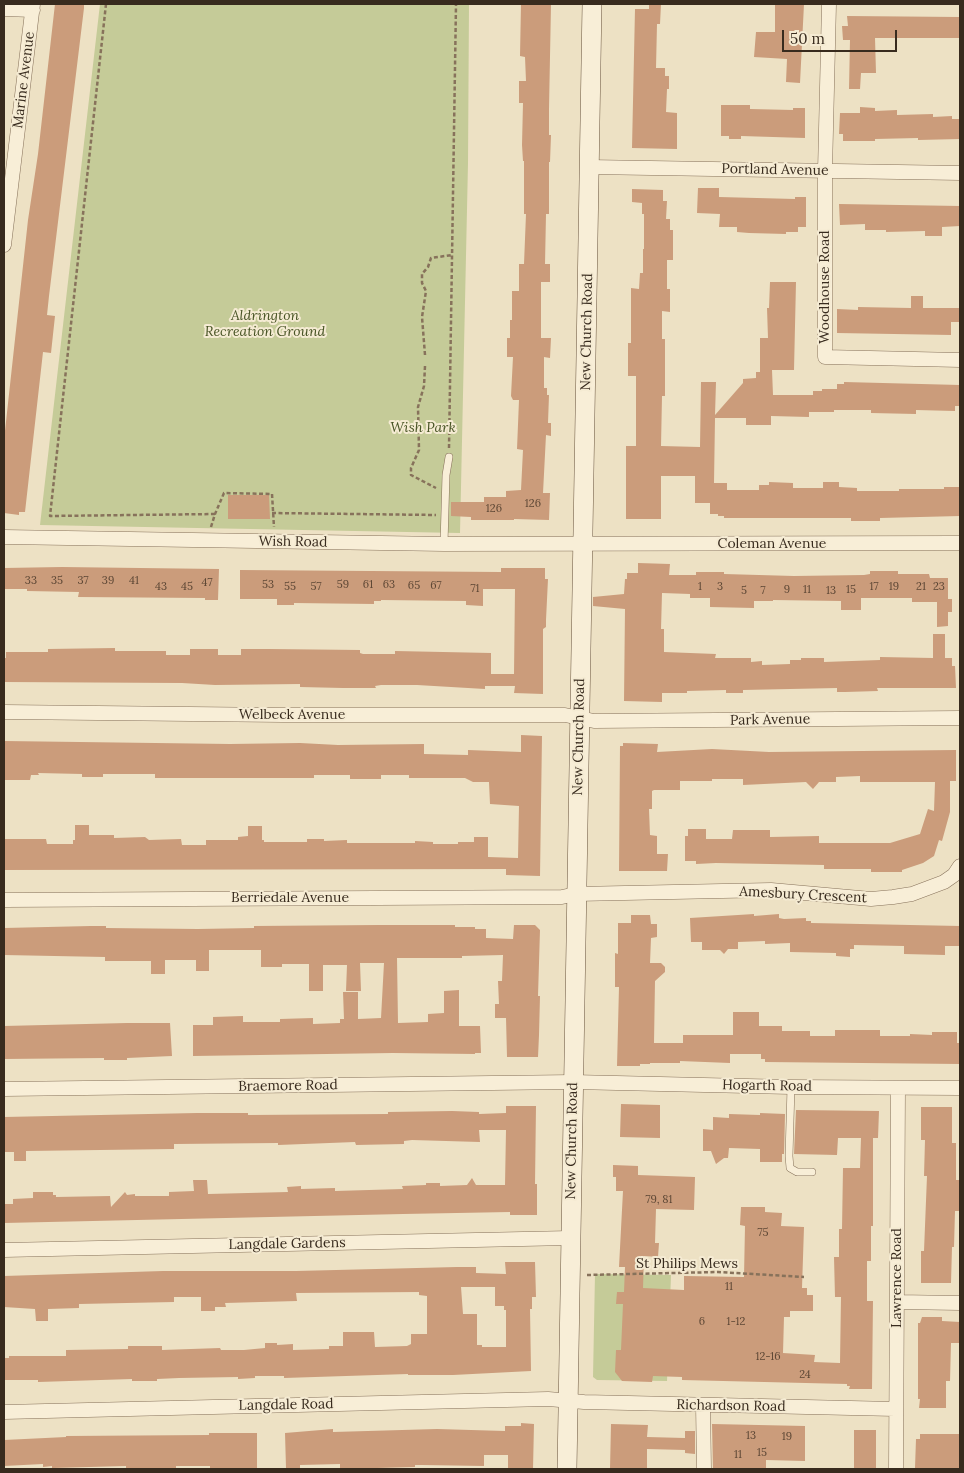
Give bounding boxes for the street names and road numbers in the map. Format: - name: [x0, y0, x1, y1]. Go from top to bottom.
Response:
- street label: Marine Avenue: [10, 31, 38, 129]
- street label: Portland Avenue: [721, 161, 829, 179]
- street label: Woodhouse Road: [817, 230, 833, 344]
- street label: New Church Road: [578, 273, 596, 391]
- street label: Wish Road: [259, 533, 327, 551]
- street label: Coleman Avenue: [718, 536, 826, 552]
- street label: New Church Road: [570, 678, 588, 796]
- street label: Welbeck Avenue: [239, 707, 345, 723]
- street label: Park Avenue: [730, 711, 810, 729]
- street label: Amesbury Crescent: [739, 883, 867, 907]
- street label: Berriedale Avenue: [231, 890, 349, 906]
- street label: Braemore Road: [238, 1077, 338, 1095]
- street label: Hogarth Road: [722, 1077, 812, 1095]
- street label: New Church Road: [563, 1082, 581, 1200]
- street label: Lawrence Road: [889, 1228, 905, 1328]
- street label: Langdale Gardens: [228, 1235, 346, 1253]
- street label: St Philips Mews: [636, 1256, 738, 1272]
- street label: Langdale Road: [238, 1396, 334, 1414]
- street label: Richardson Road: [676, 1397, 786, 1415]

